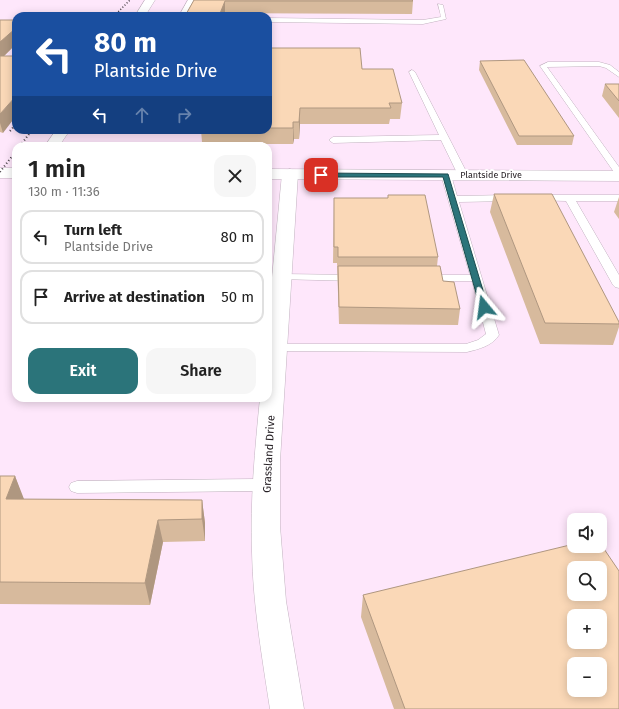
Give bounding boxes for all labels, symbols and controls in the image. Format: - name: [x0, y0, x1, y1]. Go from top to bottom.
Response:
- text: 80 m: [94, 26, 157, 59]
- icon: left: [28, 28, 80, 80]
- text: Plantside Drive: [94, 60, 217, 82]
- icon: left: [89, 104, 111, 126]
- icon: ahead: [131, 104, 153, 126]
- icon: right: [173, 104, 195, 126]
- text: 1 min: [28, 155, 86, 183]
- button: close: [214, 155, 256, 197]
- pin: [304, 158, 338, 192]
- icon: arrive: [310, 164, 332, 186]
- street label: Plantside Drive: [460, 170, 522, 180]
- text: 130 m · 11:36: [28, 184, 100, 199]
- text: Turn left: [64, 221, 122, 239]
- icon: left: [30, 226, 52, 248]
- text: 80 m: [221, 228, 254, 246]
- text: Plantside Drive: [64, 239, 153, 254]
- icon: arrive: [30, 286, 52, 308]
- position arrow: [463, 286, 505, 328]
- text: Arrive at destination: [64, 288, 205, 306]
- text: 50 m: [221, 288, 254, 306]
- button: Exit: [28, 348, 138, 394]
- button: Share: [146, 348, 256, 394]
- street label: Grassland Drive: [260, 415, 278, 493]
- map controls: [567, 513, 607, 697]
- button: sound: [567, 513, 607, 553]
- button: search: [567, 561, 607, 601]
- button: +: [567, 609, 607, 649]
- button: −: [567, 657, 607, 697]

